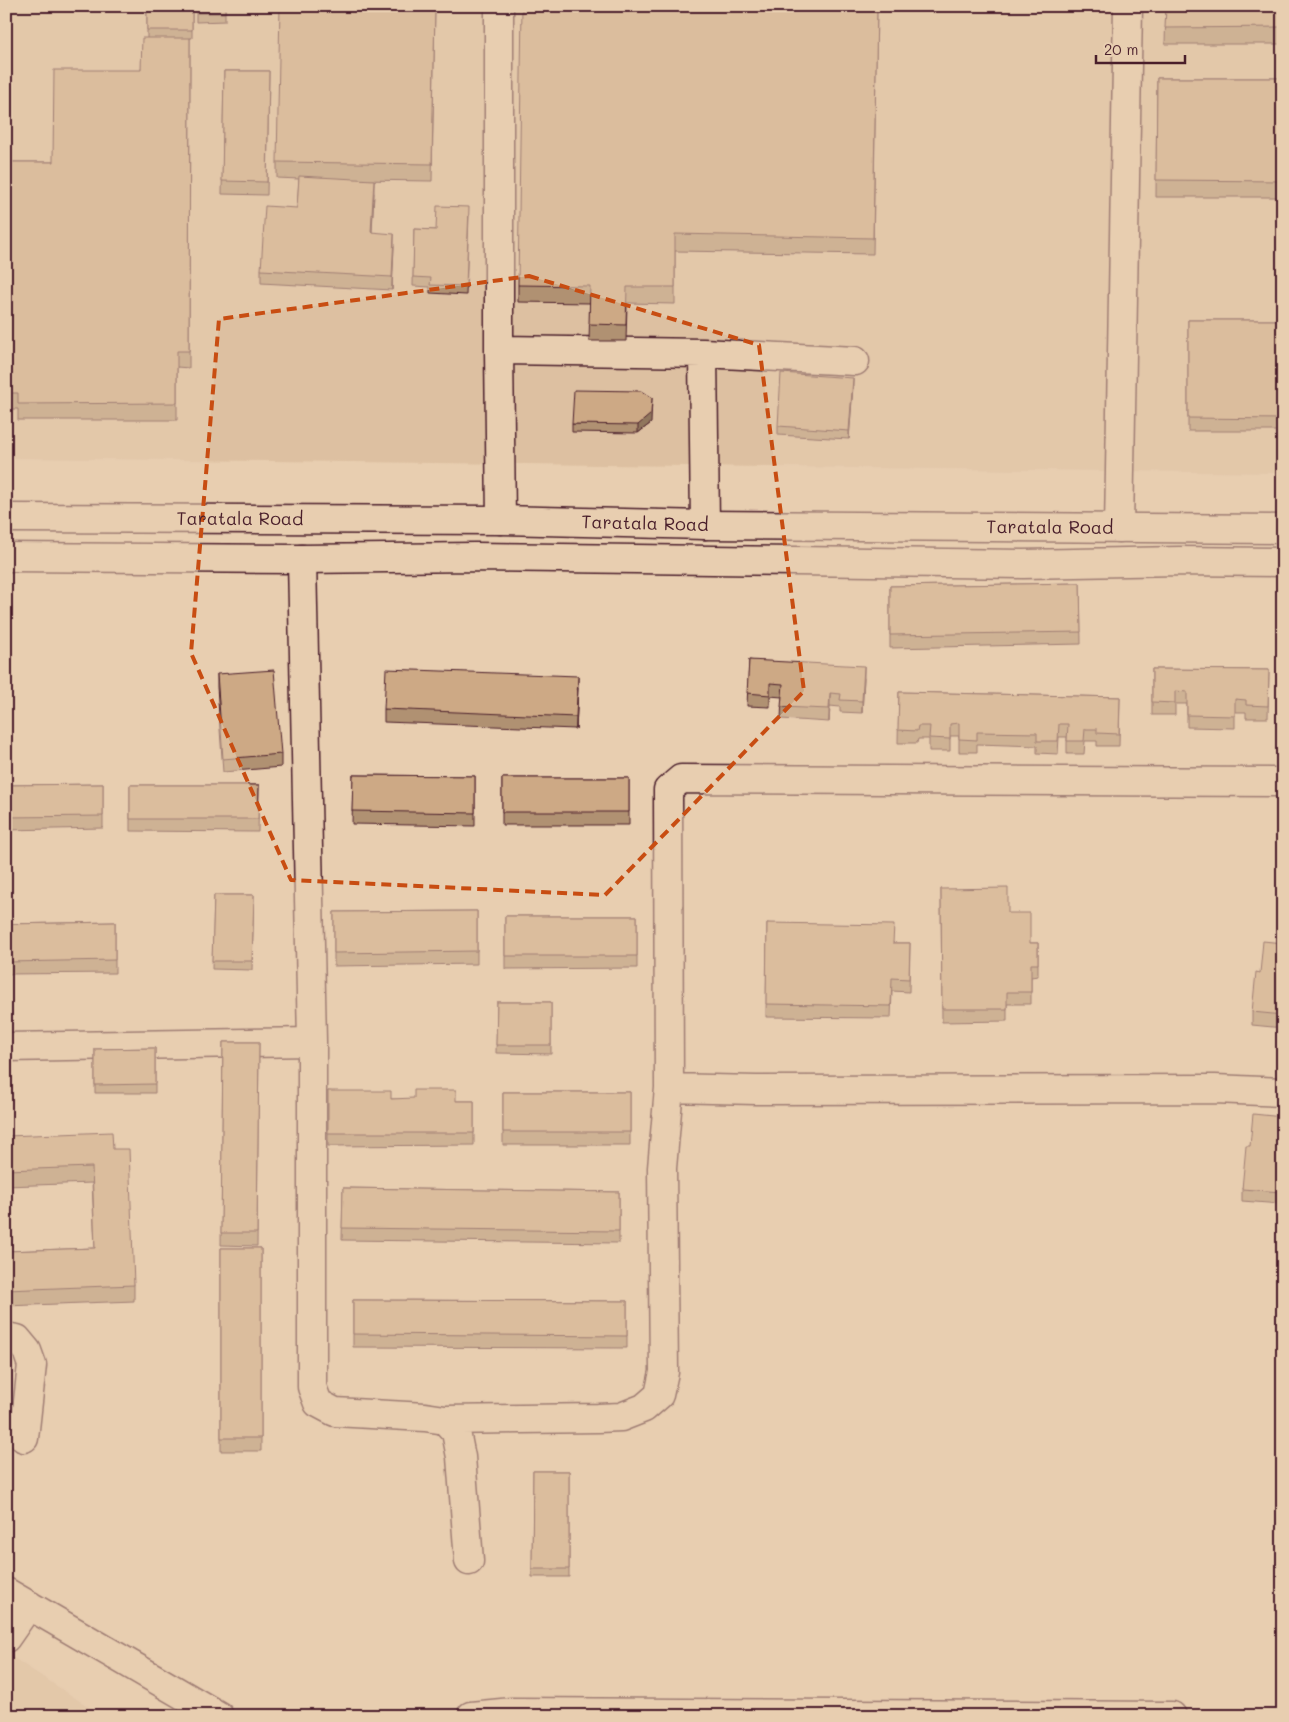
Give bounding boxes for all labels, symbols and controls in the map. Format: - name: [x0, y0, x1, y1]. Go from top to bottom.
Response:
- scale bar: [1096, 32, 1185, 64]
- text: 20 m: [1104, 39, 1138, 59]
- street label: Taratala Road: [176, 506, 304, 530]
- street label: Taratala Road: [581, 509, 709, 536]
- street label: Taratala Road: [986, 514, 1114, 539]

